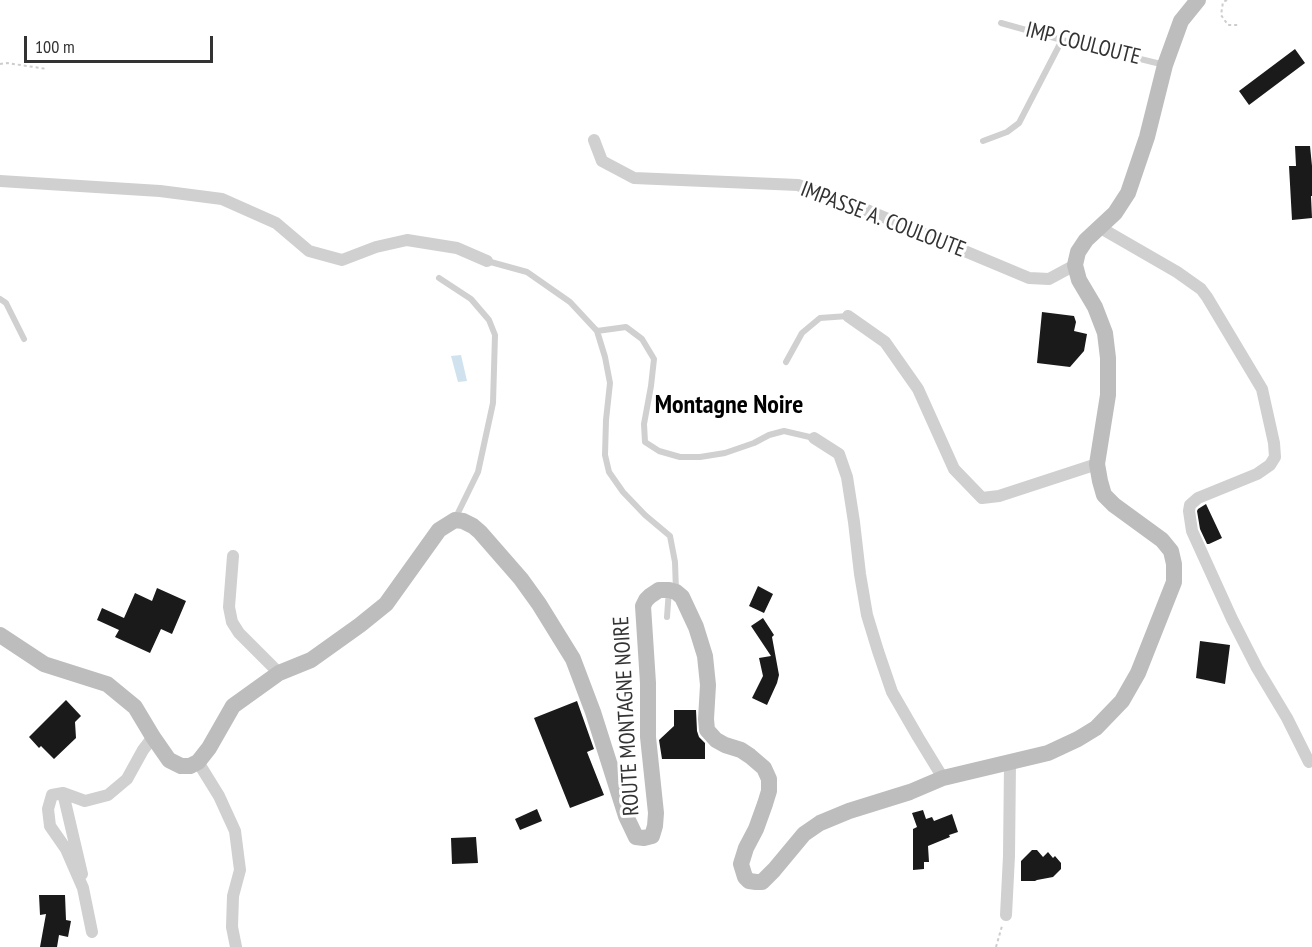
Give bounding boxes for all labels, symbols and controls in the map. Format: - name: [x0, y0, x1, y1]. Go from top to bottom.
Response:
- street label: IMP COULOUTE: [1023, 17, 1143, 71]
- scale bar: [27, 24, 216, 62]
- text: 100 m: [35, 35, 75, 58]
- street label: IMPASSE A. COULOUTE: [797, 176, 969, 264]
- district label: Montagne Noire: [655, 390, 803, 422]
- street label: ROUTE MONTAGNE NOIRE: [609, 616, 645, 816]

